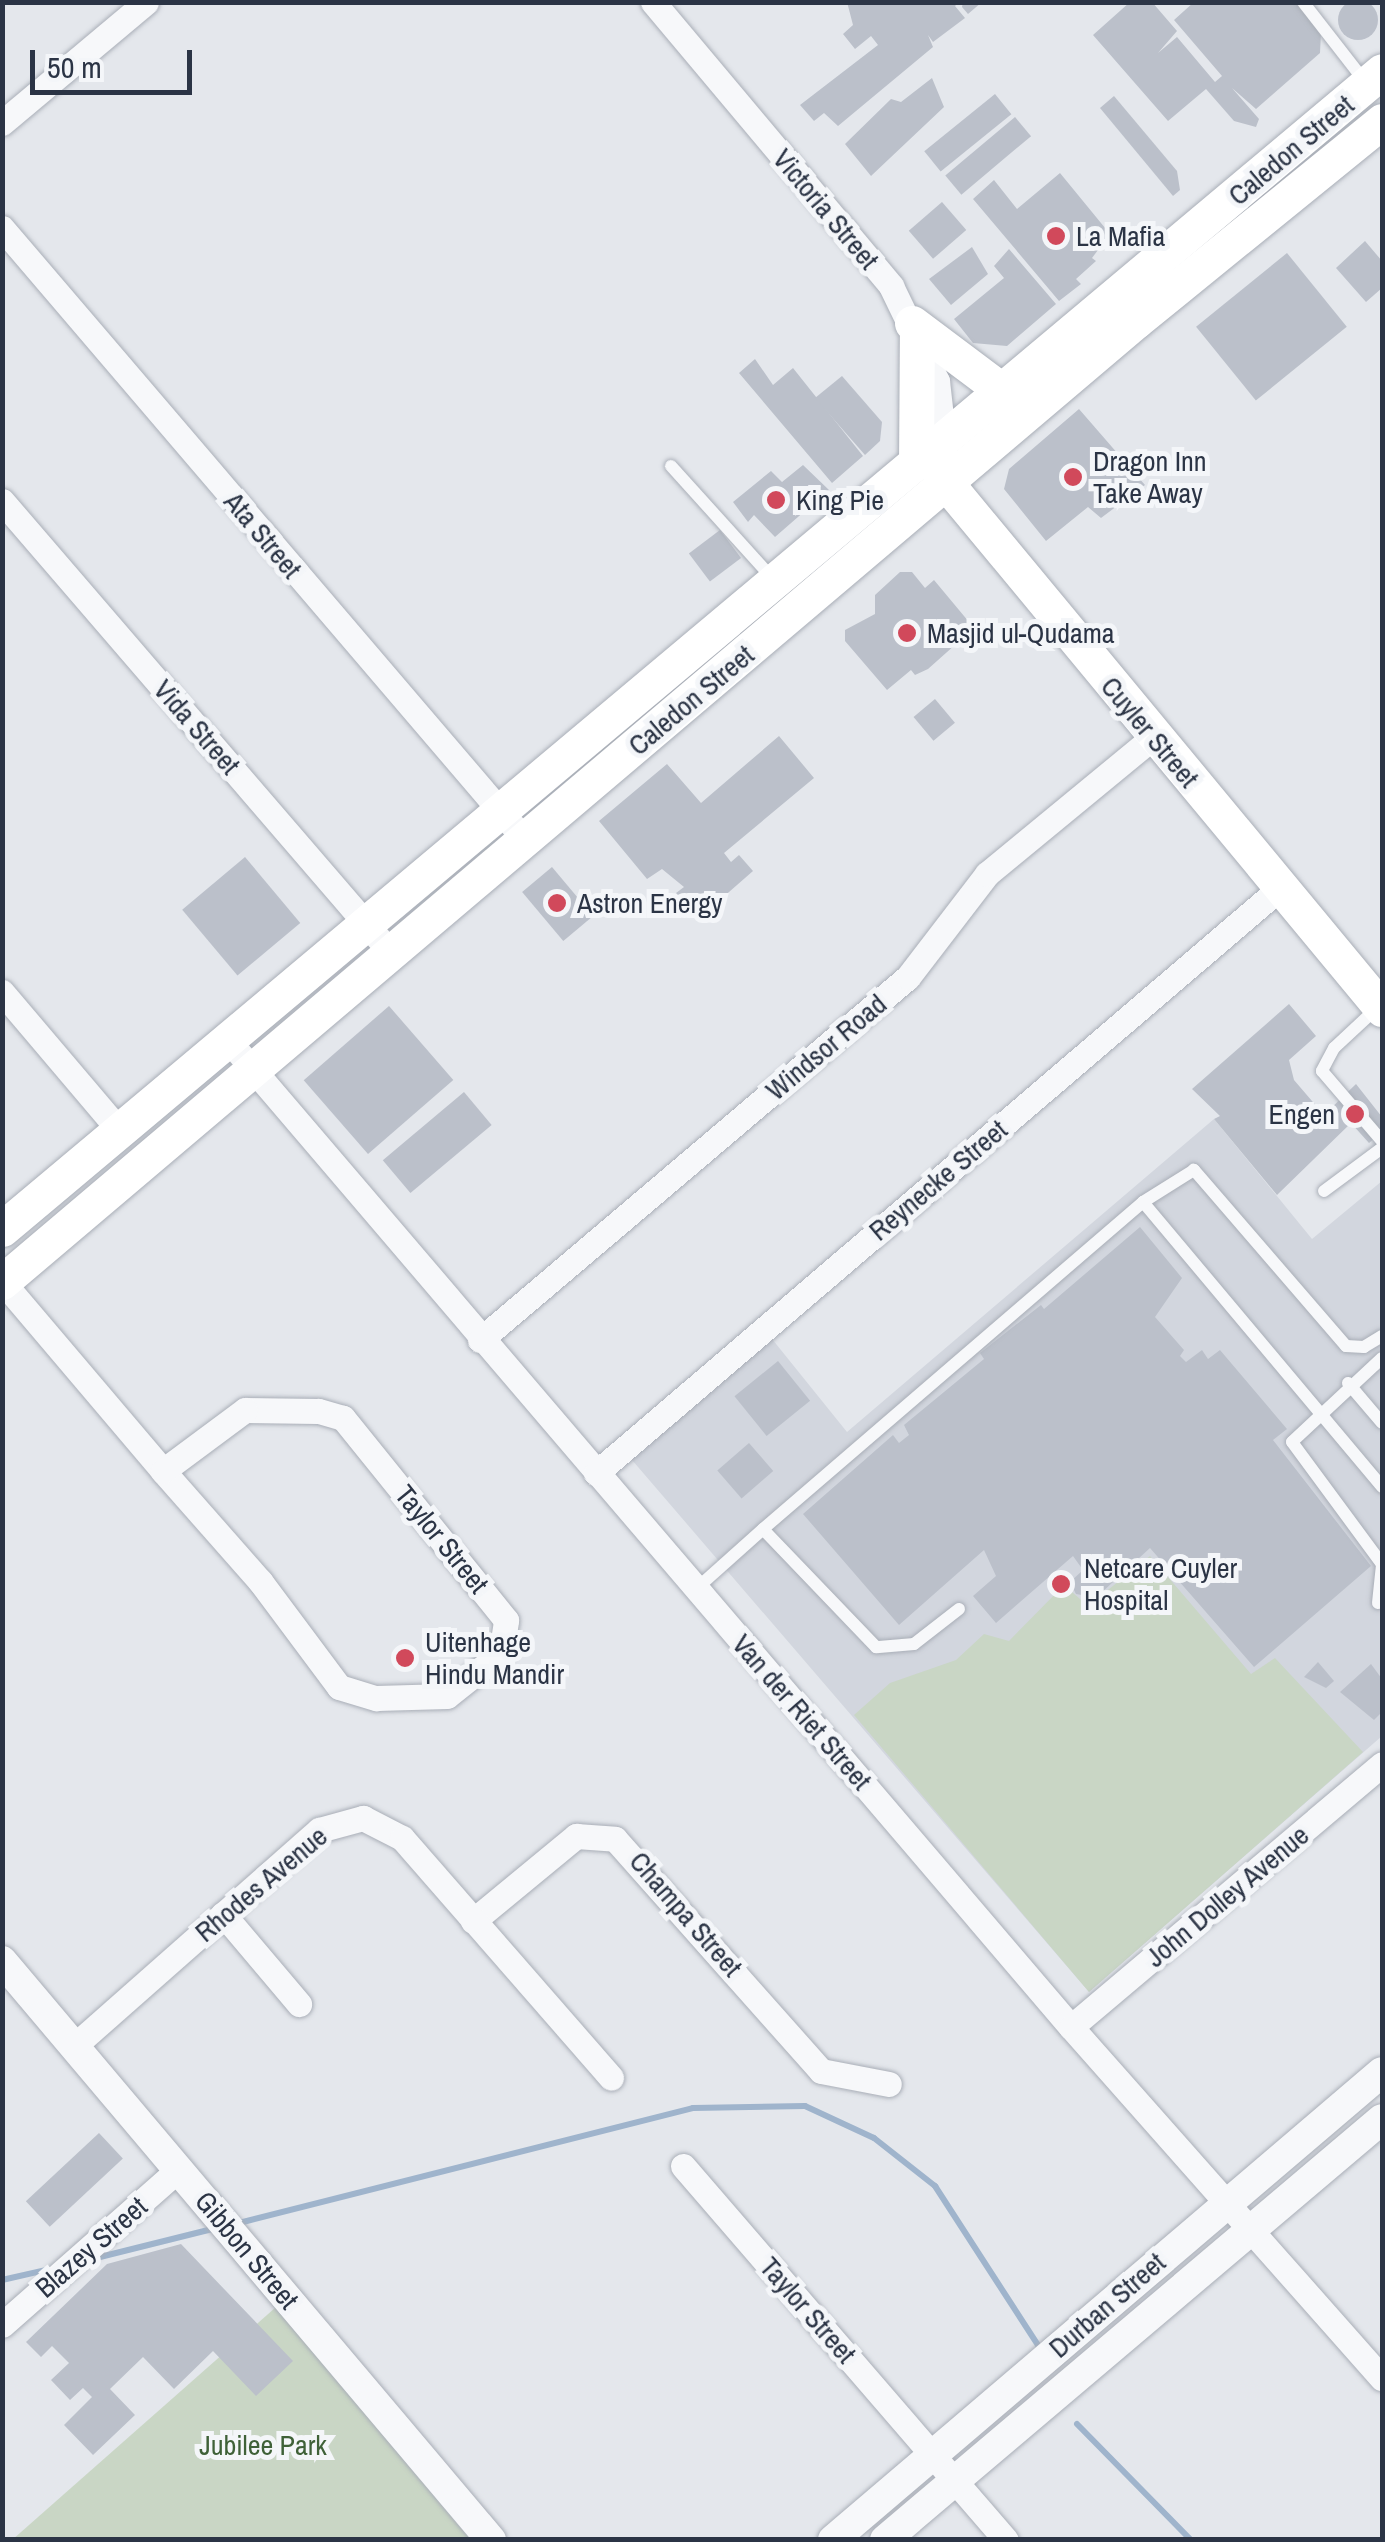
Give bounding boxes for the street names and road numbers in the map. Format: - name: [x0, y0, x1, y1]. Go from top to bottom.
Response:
- street label: Caledon Street: [1222, 88, 1360, 212]
- street label: Victoria Street: [766, 142, 886, 276]
- street label: Ata Street: [217, 485, 309, 585]
- street label: Caledon Street: [622, 638, 760, 762]
- street label: Cuyler Street: [1094, 670, 1206, 794]
- street label: Vida Street: [147, 673, 247, 781]
- street label: Windsor Road: [759, 987, 893, 1107]
- street label: Reynecke Street: [862, 1113, 1014, 1247]
- street label: Taylor Street: [388, 1478, 496, 1600]
- street label: Van der Riet Street: [725, 1627, 879, 1797]
- street label: John Dolley Avenue: [1138, 1818, 1316, 1974]
- street label: Rhodes Avenue: [188, 1819, 334, 1949]
- street label: Champa Street: [623, 1845, 749, 1983]
- street label: Gibbon Street: [188, 2184, 306, 2316]
- street label: Blazey Street: [28, 2190, 154, 2304]
- street label: Durban Street: [1042, 2245, 1172, 2365]
- street label: Taylor Street: [753, 2250, 863, 2370]

